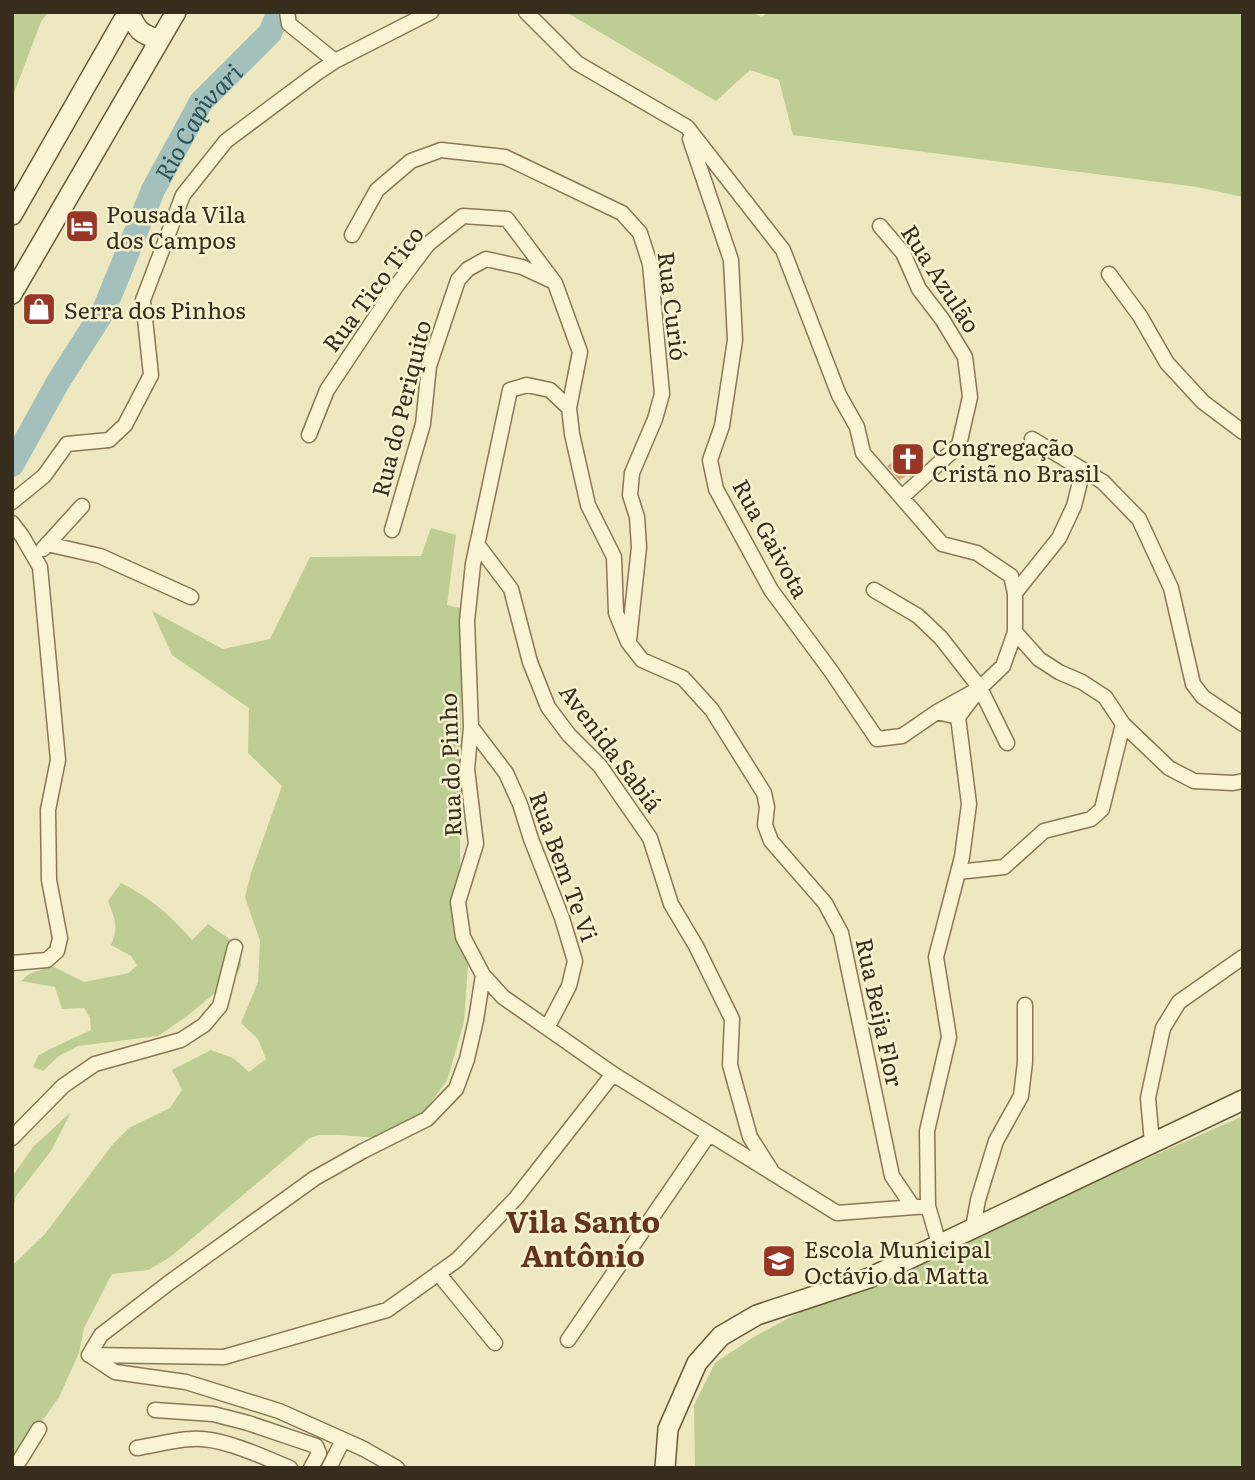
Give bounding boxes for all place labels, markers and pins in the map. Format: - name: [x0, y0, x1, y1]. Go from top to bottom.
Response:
- place label: Pousada Vila dos Campos: [106, 196, 247, 256]
- hotel icon: Pousada Vila dos Campos: [63, 207, 101, 245]
- shop icon: Serra dos Pinhos: [20, 290, 58, 328]
- place label: Serra dos Pinhos: [64, 292, 246, 326]
- place label: Congregação Cristã no Brasil: [932, 429, 1100, 489]
- church icon: Congregação Cristã no Brasil: [889, 440, 927, 478]
- place label: Escola Municipal Octávio da Matta: [804, 1231, 991, 1291]
- school or university icon: Escola Municipal Octávio da Matta: [760, 1242, 798, 1280]

